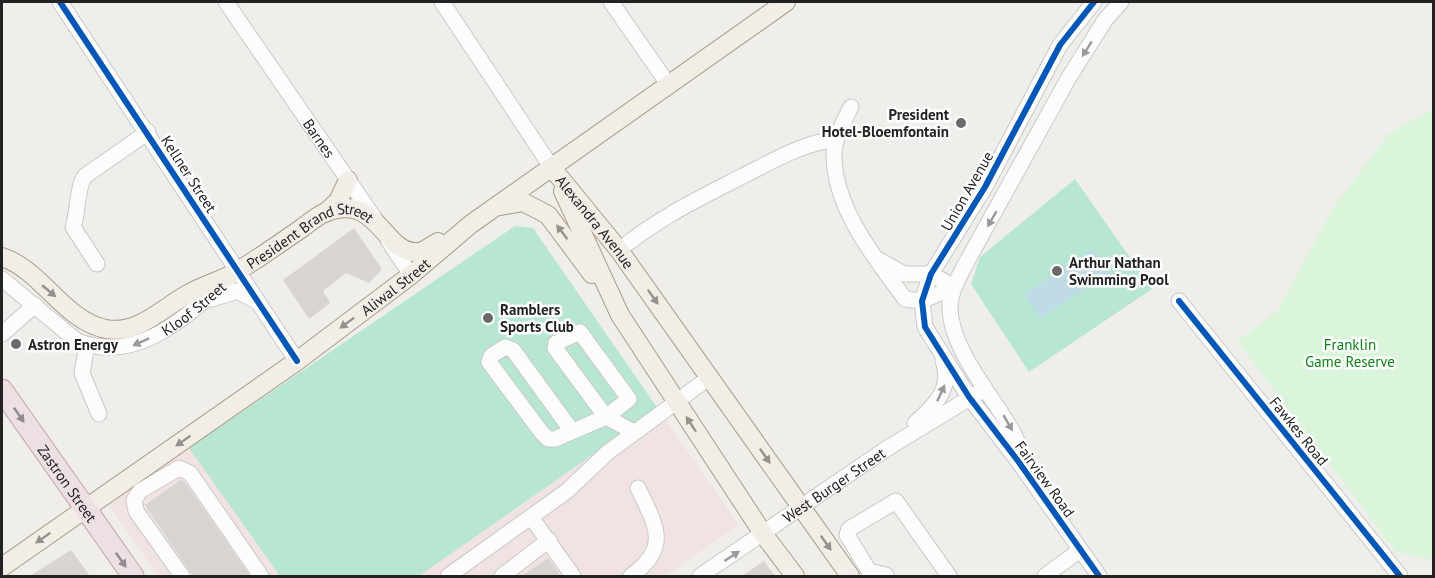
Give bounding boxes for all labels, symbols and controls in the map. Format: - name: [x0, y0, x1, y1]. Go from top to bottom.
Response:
- one-way arrow: [1081, 41, 1092, 57]
- place label: President Hotel-Bloemfontain: [822, 105, 950, 141]
- street label: Barnes: [299, 115, 340, 161]
- marker: President Hotel-Bloemfontain: [954, 116, 968, 130]
- street label: Kellner Street: [157, 132, 221, 216]
- street label: Union Avenue: [937, 148, 997, 234]
- street label: Alexandra Avenue: [552, 171, 639, 272]
- street label: President Brand Street: [243, 198, 378, 273]
- one-way arrow: [987, 211, 997, 228]
- one-way arrow: [557, 225, 569, 240]
- place label: Arthur Nathan Swimming Pool: [1069, 253, 1169, 289]
- street label: Aliwal Street: [357, 254, 434, 319]
- marker: Arthur Nathan Swimming Pool: [1050, 264, 1064, 278]
- street label: Kloof Street: [158, 277, 229, 339]
- one-way arrow: [41, 285, 56, 297]
- one-way arrow: [647, 288, 659, 304]
- place label: Ramblers Sports Club: [500, 300, 574, 336]
- marker: Ramblers Sports Club: [481, 311, 495, 325]
- one-way arrow: [339, 317, 355, 329]
- place label: Astron Energy: [28, 335, 119, 354]
- park label: Franklin Game Reserve: [1305, 335, 1395, 371]
- marker: Astron Energy: [9, 337, 23, 351]
- one-way arrow: [132, 338, 150, 348]
- one-way arrow: [936, 384, 946, 402]
- street label: Fawkes Road: [1266, 393, 1332, 469]
- one-way arrow: [13, 407, 24, 423]
- one-way arrow: [1003, 415, 1013, 432]
- one-way arrow: [686, 416, 697, 432]
- one-way arrow: [175, 435, 191, 447]
- street label: Fairview Road: [1011, 437, 1079, 521]
- street label: Zastron Street: [34, 441, 101, 526]
- street label: West Burger Street: [779, 443, 889, 526]
- one-way arrow: [759, 448, 770, 464]
- one-way arrow: [36, 532, 52, 544]
- one-way arrow: [820, 534, 832, 550]
- one-way arrow: [724, 550, 740, 561]
- one-way arrow: [115, 551, 127, 567]

